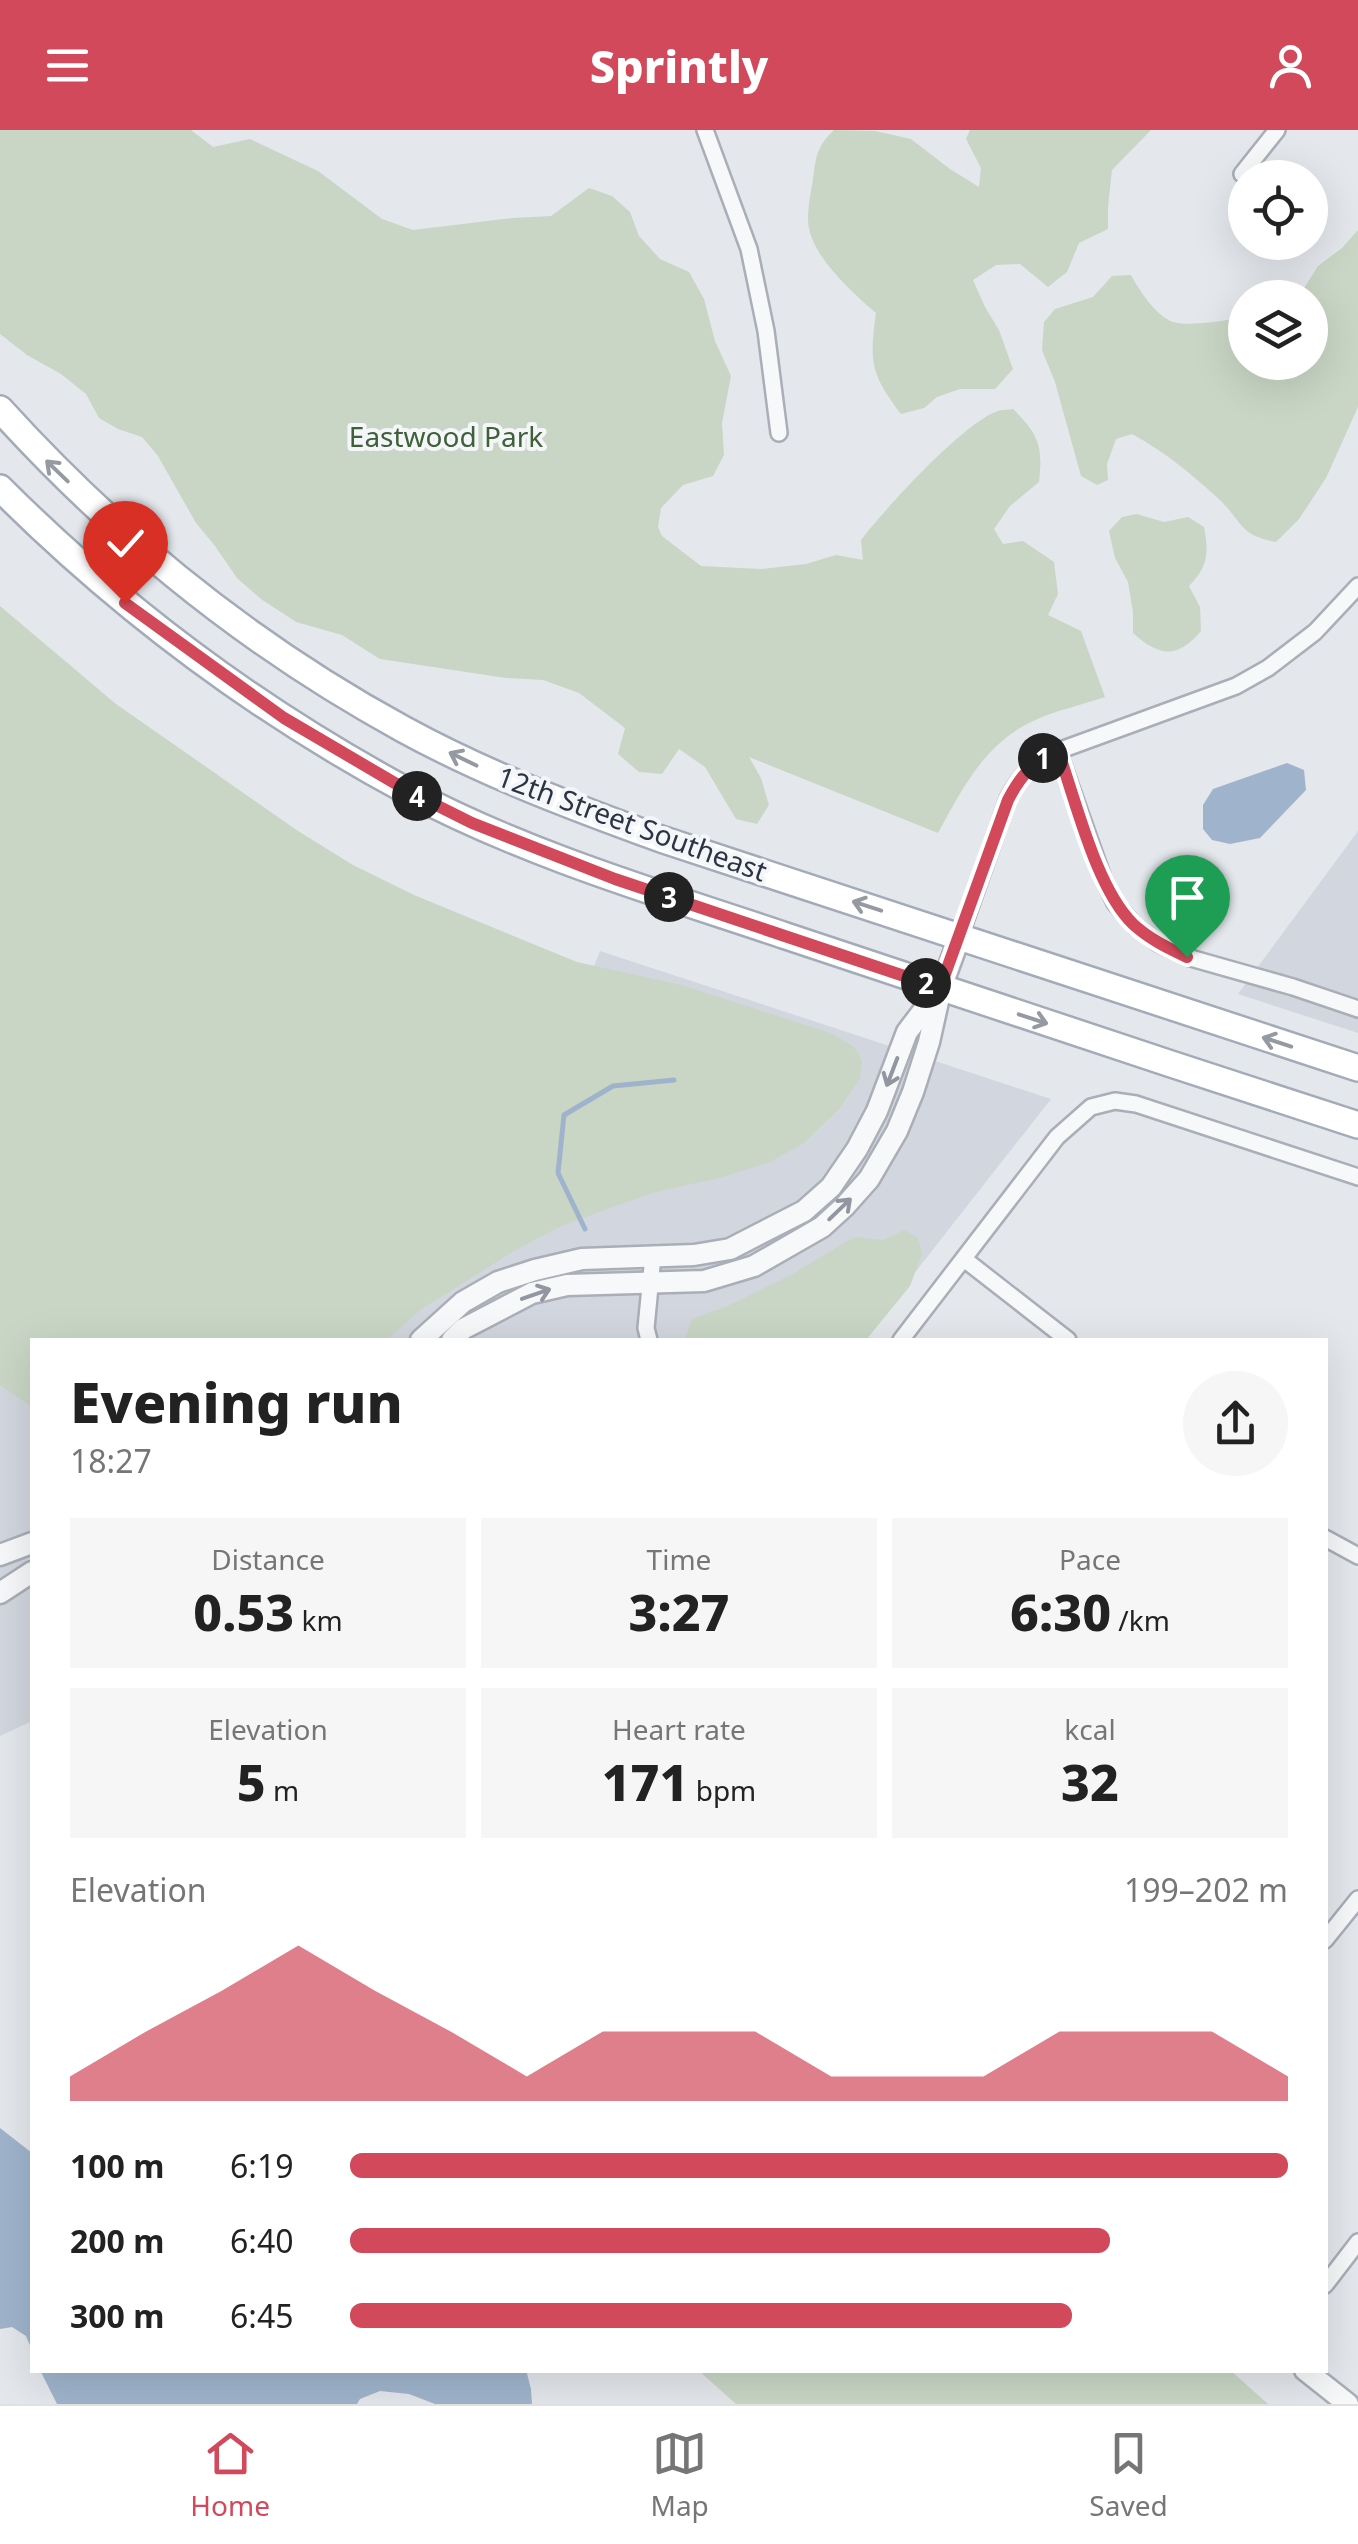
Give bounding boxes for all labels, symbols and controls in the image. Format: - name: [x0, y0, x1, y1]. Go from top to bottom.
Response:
- text: Sprintly: [590, 35, 768, 96]
- icon: menu: [40, 38, 95, 93]
- icon: person: [1263, 38, 1318, 93]
- map controls: [1228, 160, 1328, 380]
- button: locate: [1228, 160, 1328, 260]
- button: layers: [1228, 280, 1328, 380]
- park label: Eastwood Park: [349, 417, 543, 455]
- one-way arrow: [46, 459, 70, 483]
- pin: [83, 501, 168, 604]
- icon: check: [98, 516, 153, 571]
- pin: 1: [1018, 733, 1068, 783]
- text: 1: [1035, 739, 1051, 777]
- one-way arrow: [449, 749, 478, 768]
- street label: 12th Street Southeast: [492, 757, 772, 890]
- pin: 4: [392, 771, 442, 821]
- text: 4: [409, 777, 425, 815]
- pin: [1145, 855, 1230, 958]
- icon: arrive: [1160, 870, 1215, 925]
- pin: 3: [644, 872, 694, 922]
- text: 3: [661, 878, 677, 916]
- one-way arrow: [851, 895, 883, 913]
- pin: 2: [901, 958, 951, 1008]
- text: 2: [918, 964, 934, 1002]
- one-way arrow: [1017, 1011, 1049, 1029]
- one-way arrow: [1261, 1031, 1293, 1049]
- one-way arrow: [882, 1055, 900, 1086]
- one-way arrow: [828, 1197, 852, 1221]
- one-way arrow: [520, 1283, 552, 1301]
- text: Evening run: [70, 1364, 403, 1439]
- button: share: [1183, 1371, 1288, 1476]
- text: 18:27: [70, 1439, 152, 1482]
- text: Distance: [211, 1540, 325, 1578]
- text: Time: [647, 1540, 711, 1578]
- text: Pace: [1059, 1540, 1121, 1578]
- text: 0.53: [193, 1578, 294, 1646]
- text: 3:27: [629, 1578, 729, 1646]
- text: 6:30: [1010, 1578, 1111, 1646]
- text: km: [294, 1601, 343, 1639]
- text: /km: [1111, 1601, 1170, 1639]
- text: Elevation: [208, 1710, 328, 1748]
- text: Heart rate: [612, 1710, 746, 1748]
- text: kcal: [1064, 1710, 1116, 1748]
- text: 5: [237, 1748, 266, 1816]
- text: 171: [602, 1748, 688, 1816]
- text: 32: [1061, 1748, 1119, 1816]
- text: m: [266, 1771, 299, 1809]
- text: bpm: [688, 1771, 756, 1809]
- text: Elevation: [70, 1868, 207, 1911]
- text: 199–202 m: [1124, 1868, 1288, 1911]
- text: 100 m: [70, 2144, 164, 2187]
- text: 6:19: [230, 2144, 294, 2187]
- text: 200 m: [70, 2219, 164, 2262]
- text: 6:40: [230, 2219, 294, 2262]
- text: 300 m: [70, 2294, 164, 2337]
- text: 6:45: [230, 2294, 294, 2337]
- tab: Home: [190, 2426, 270, 2524]
- tab: Map: [650, 2426, 709, 2524]
- tab: Saved: [1089, 2426, 1168, 2524]

